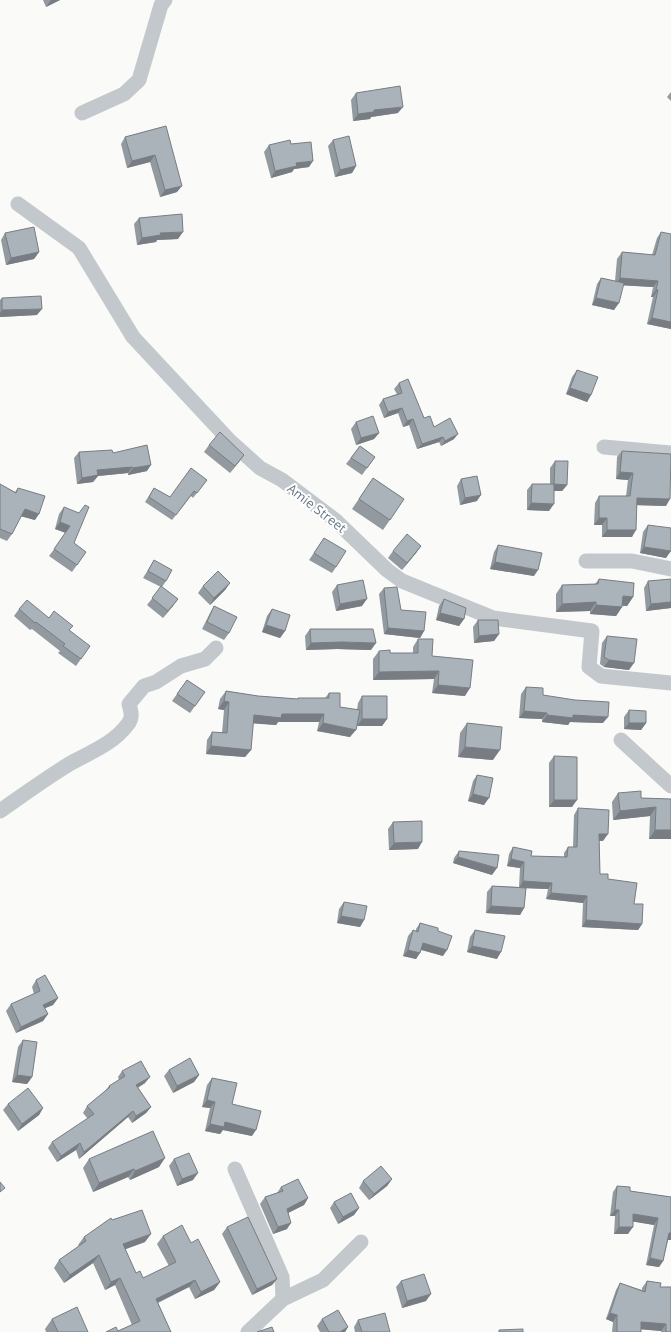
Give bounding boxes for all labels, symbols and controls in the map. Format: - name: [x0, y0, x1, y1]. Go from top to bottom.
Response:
- street label: Amie Street: [284, 479, 351, 537]

